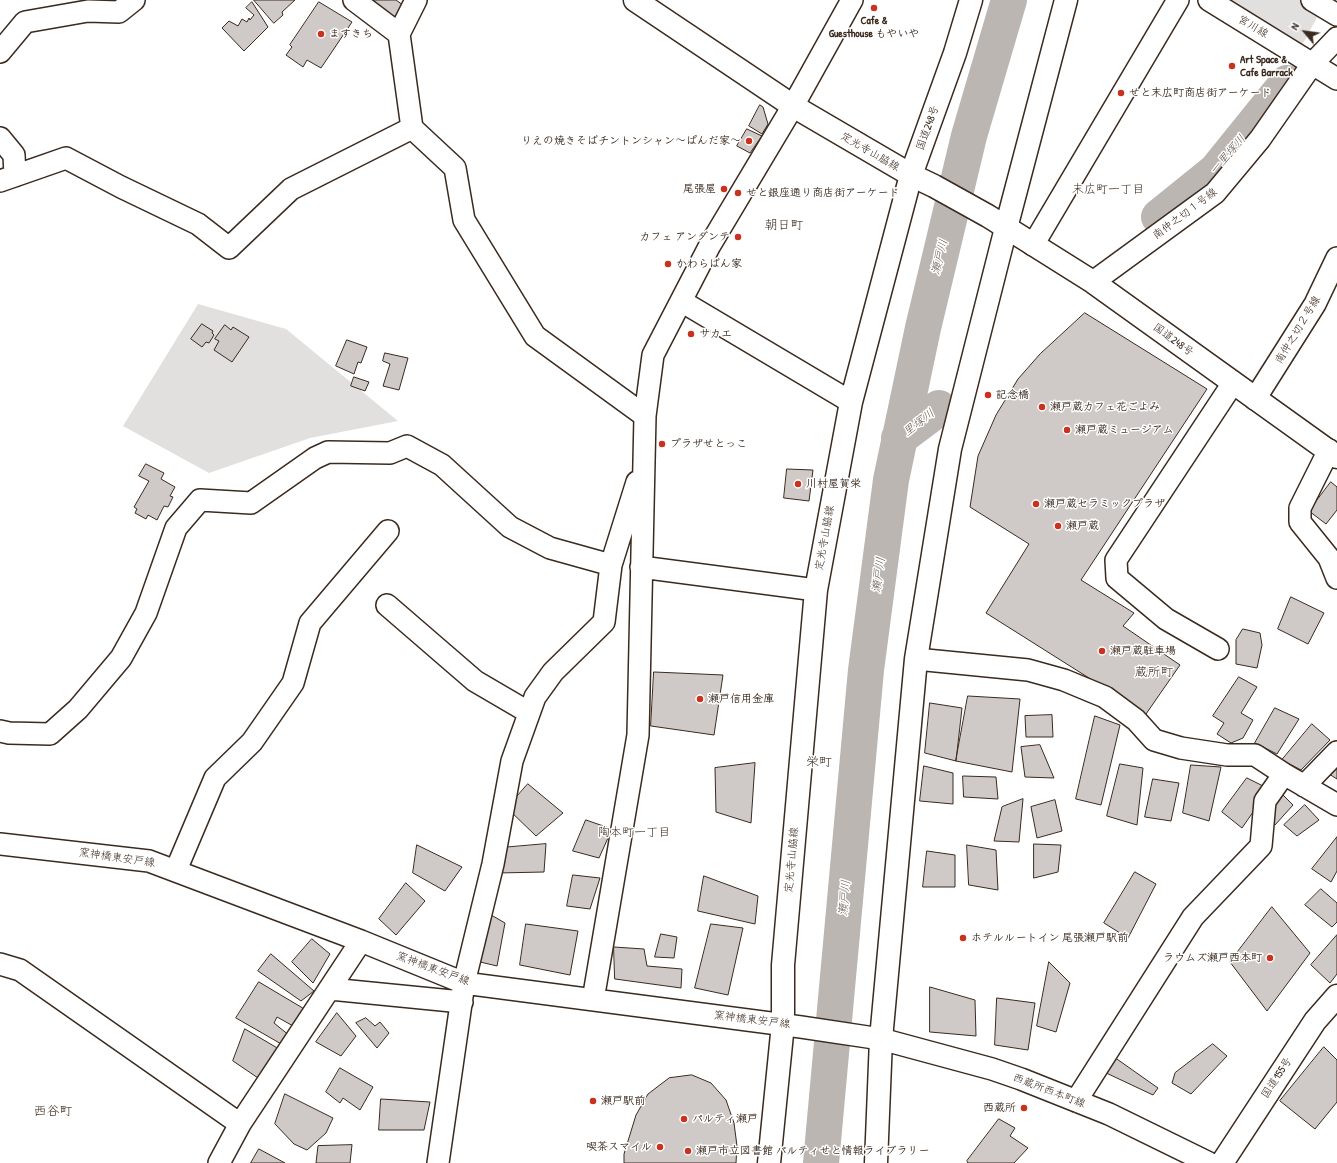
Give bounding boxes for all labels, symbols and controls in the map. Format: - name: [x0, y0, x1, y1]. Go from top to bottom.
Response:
- marker: Cafe & Guesthouse もやいや: [869, 3, 879, 13]
- north arrow: [1285, 12, 1325, 52]
- street label: 宮川線: [1235, 13, 1271, 41]
- place label: Cafe & Guesthouse もやいや: [829, 14, 919, 40]
- text: N: [1287, 20, 1302, 32]
- place label: ますきち: [329, 27, 373, 41]
- marker: ますきち: [316, 29, 326, 39]
- place label: Art Space & Cafe Barrack: [1240, 53, 1293, 79]
- marker: Art Space & Cafe Barrack: [1227, 61, 1237, 71]
- place label: せと末広町商店街アーケード: [1129, 86, 1272, 100]
- marker: せと末広町商店街アーケード: [1116, 88, 1126, 98]
- street label: 国道248号: [914, 104, 942, 152]
- street label: 定光寺山脇線: [838, 130, 902, 174]
- water label: 一里塚川: [1207, 132, 1249, 178]
- place label: りえの焼きそばチントンシャン～ぱんだ家～: [521, 134, 741, 148]
- marker: りえの焼きそばチントンシャン～ぱんだ家～: [744, 136, 754, 146]
- place label: 尾張屋: [683, 182, 716, 196]
- district label: 末広町一丁目: [1072, 183, 1144, 197]
- marker: 尾張屋: [719, 184, 729, 194]
- place label: せと銀座通り商店街アーケード: [746, 186, 900, 200]
- street label: 南仲之切１号線: [1150, 186, 1220, 242]
- marker: せと銀座通り商店街アーケード: [733, 188, 743, 198]
- district label: 朝日町: [765, 218, 803, 234]
- place label: カフェ アンダンテ: [639, 230, 730, 244]
- marker: カフェ アンダンテ: [733, 232, 743, 242]
- water label: 瀬戸川: [929, 238, 951, 276]
- place label: かわらばん家: [676, 257, 742, 271]
- marker: かわらばん家: [663, 259, 673, 269]
- street label: 南仲之切２号線: [1273, 294, 1323, 366]
- street label: 国道248号: [1150, 321, 1196, 359]
- place label: サカエ: [699, 327, 732, 341]
- marker: サカエ: [686, 329, 696, 339]
- place label: 記念橋: [996, 388, 1029, 402]
- marker: 記念橋: [983, 390, 993, 400]
- place label: 瀬戸蔵カフェ花ごよみ: [1050, 400, 1160, 414]
- marker: 瀬戸蔵カフェ花ごよみ: [1037, 402, 1047, 412]
- water label: 里塚川: [900, 406, 938, 440]
- place label: 瀬戸蔵ミュージアム: [1075, 423, 1174, 437]
- marker: 瀬戸蔵ミュージアム: [1062, 425, 1072, 435]
- place label: プラザせとっこ: [670, 437, 747, 451]
- marker: プラザせとっこ: [657, 439, 667, 449]
- place label: 川村屋賀栄: [806, 477, 861, 491]
- marker: 川村屋賀栄: [793, 479, 803, 489]
- place label: 瀬戸蔵セラミックプラザ: [1044, 497, 1165, 511]
- marker: 瀬戸蔵セラミックプラザ: [1031, 499, 1041, 509]
- street label: 定光寺山脇線: [813, 504, 837, 572]
- place label: 瀬戸蔵: [1066, 519, 1099, 533]
- marker: 瀬戸蔵: [1053, 521, 1063, 531]
- water label: 瀬戸川: [869, 556, 889, 594]
- place label: 瀬戸蔵駐車場: [1110, 644, 1176, 658]
- marker: 瀬戸蔵駐車場: [1097, 646, 1107, 656]
- district label: 蔵所町: [1135, 665, 1173, 681]
- place label: 瀬戸信用金庫: [708, 692, 774, 706]
- marker: 瀬戸信用金庫: [695, 694, 705, 704]
- district label: 栄町: [806, 755, 832, 771]
- district label: 陶本町一丁目: [598, 826, 670, 840]
- street label: 定光寺山脇線: [783, 827, 801, 893]
- street label: 窯神橋東安戸線: [78, 846, 156, 870]
- water label: 瀬戸川: [836, 879, 854, 917]
- place label: ホテルルートイン 尾張瀬戸駅前: [971, 931, 1128, 945]
- marker: ホテルルートイン 尾張瀬戸駅前: [958, 933, 968, 943]
- street label: 窯神橋東安戸線: [395, 950, 471, 988]
- place label: ラウムズ瀬戸西本町: [1163, 951, 1262, 965]
- marker: ラウムズ瀬戸西本町: [1265, 953, 1275, 963]
- street label: 窯神橋東安戸線: [713, 1009, 791, 1031]
- street label: 国道155号: [1259, 1055, 1295, 1101]
- street label: 西蔵所西本町線: [1011, 1071, 1087, 1111]
- place label: 瀬戸駅前: [601, 1094, 645, 1108]
- marker: 瀬戸駅前: [588, 1096, 598, 1106]
- place label: 西蔵所: [983, 1101, 1016, 1115]
- marker: 西蔵所: [1019, 1103, 1029, 1113]
- district label: 西谷町: [34, 1104, 72, 1120]
- place label: パルティ瀬戸: [692, 1112, 758, 1126]
- marker: パルティ瀬戸: [679, 1114, 689, 1124]
- place label: 喫茶スマイル: [586, 1140, 652, 1154]
- marker: 喫茶スマイル: [655, 1142, 665, 1152]
- place label: 瀬戸市立図書館 パルティせと情報ライブラリー: [696, 1144, 930, 1158]
- marker: 瀬戸市立図書館 パルティせと情報ライブラリー: [683, 1146, 693, 1156]

